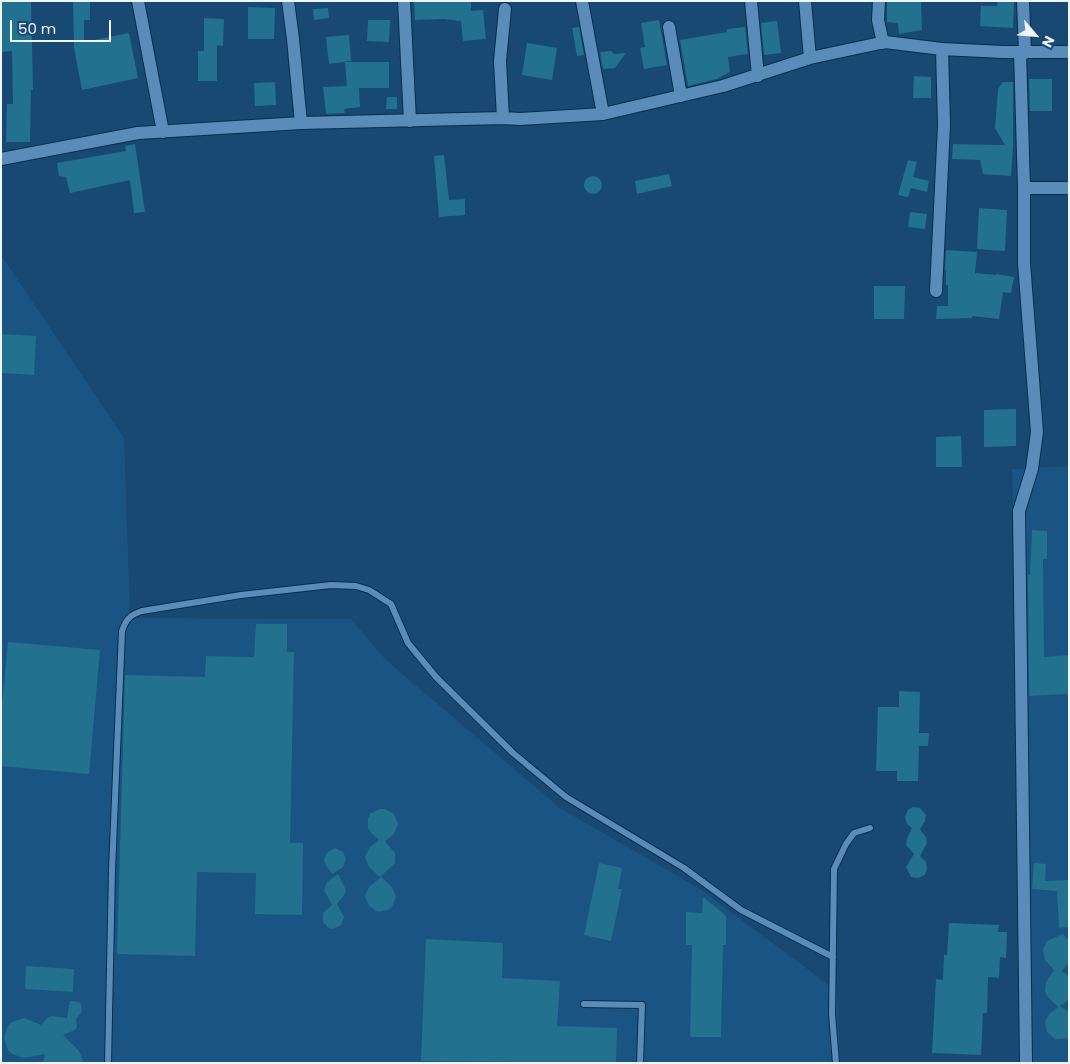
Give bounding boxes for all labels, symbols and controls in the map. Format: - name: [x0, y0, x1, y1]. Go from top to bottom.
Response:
- scale bar: [12, 10, 114, 42]
- north arrow: [1010, 10, 1060, 60]
- text: 50 m: [18, 18, 56, 39]
- text: N: [1037, 33, 1060, 51]

